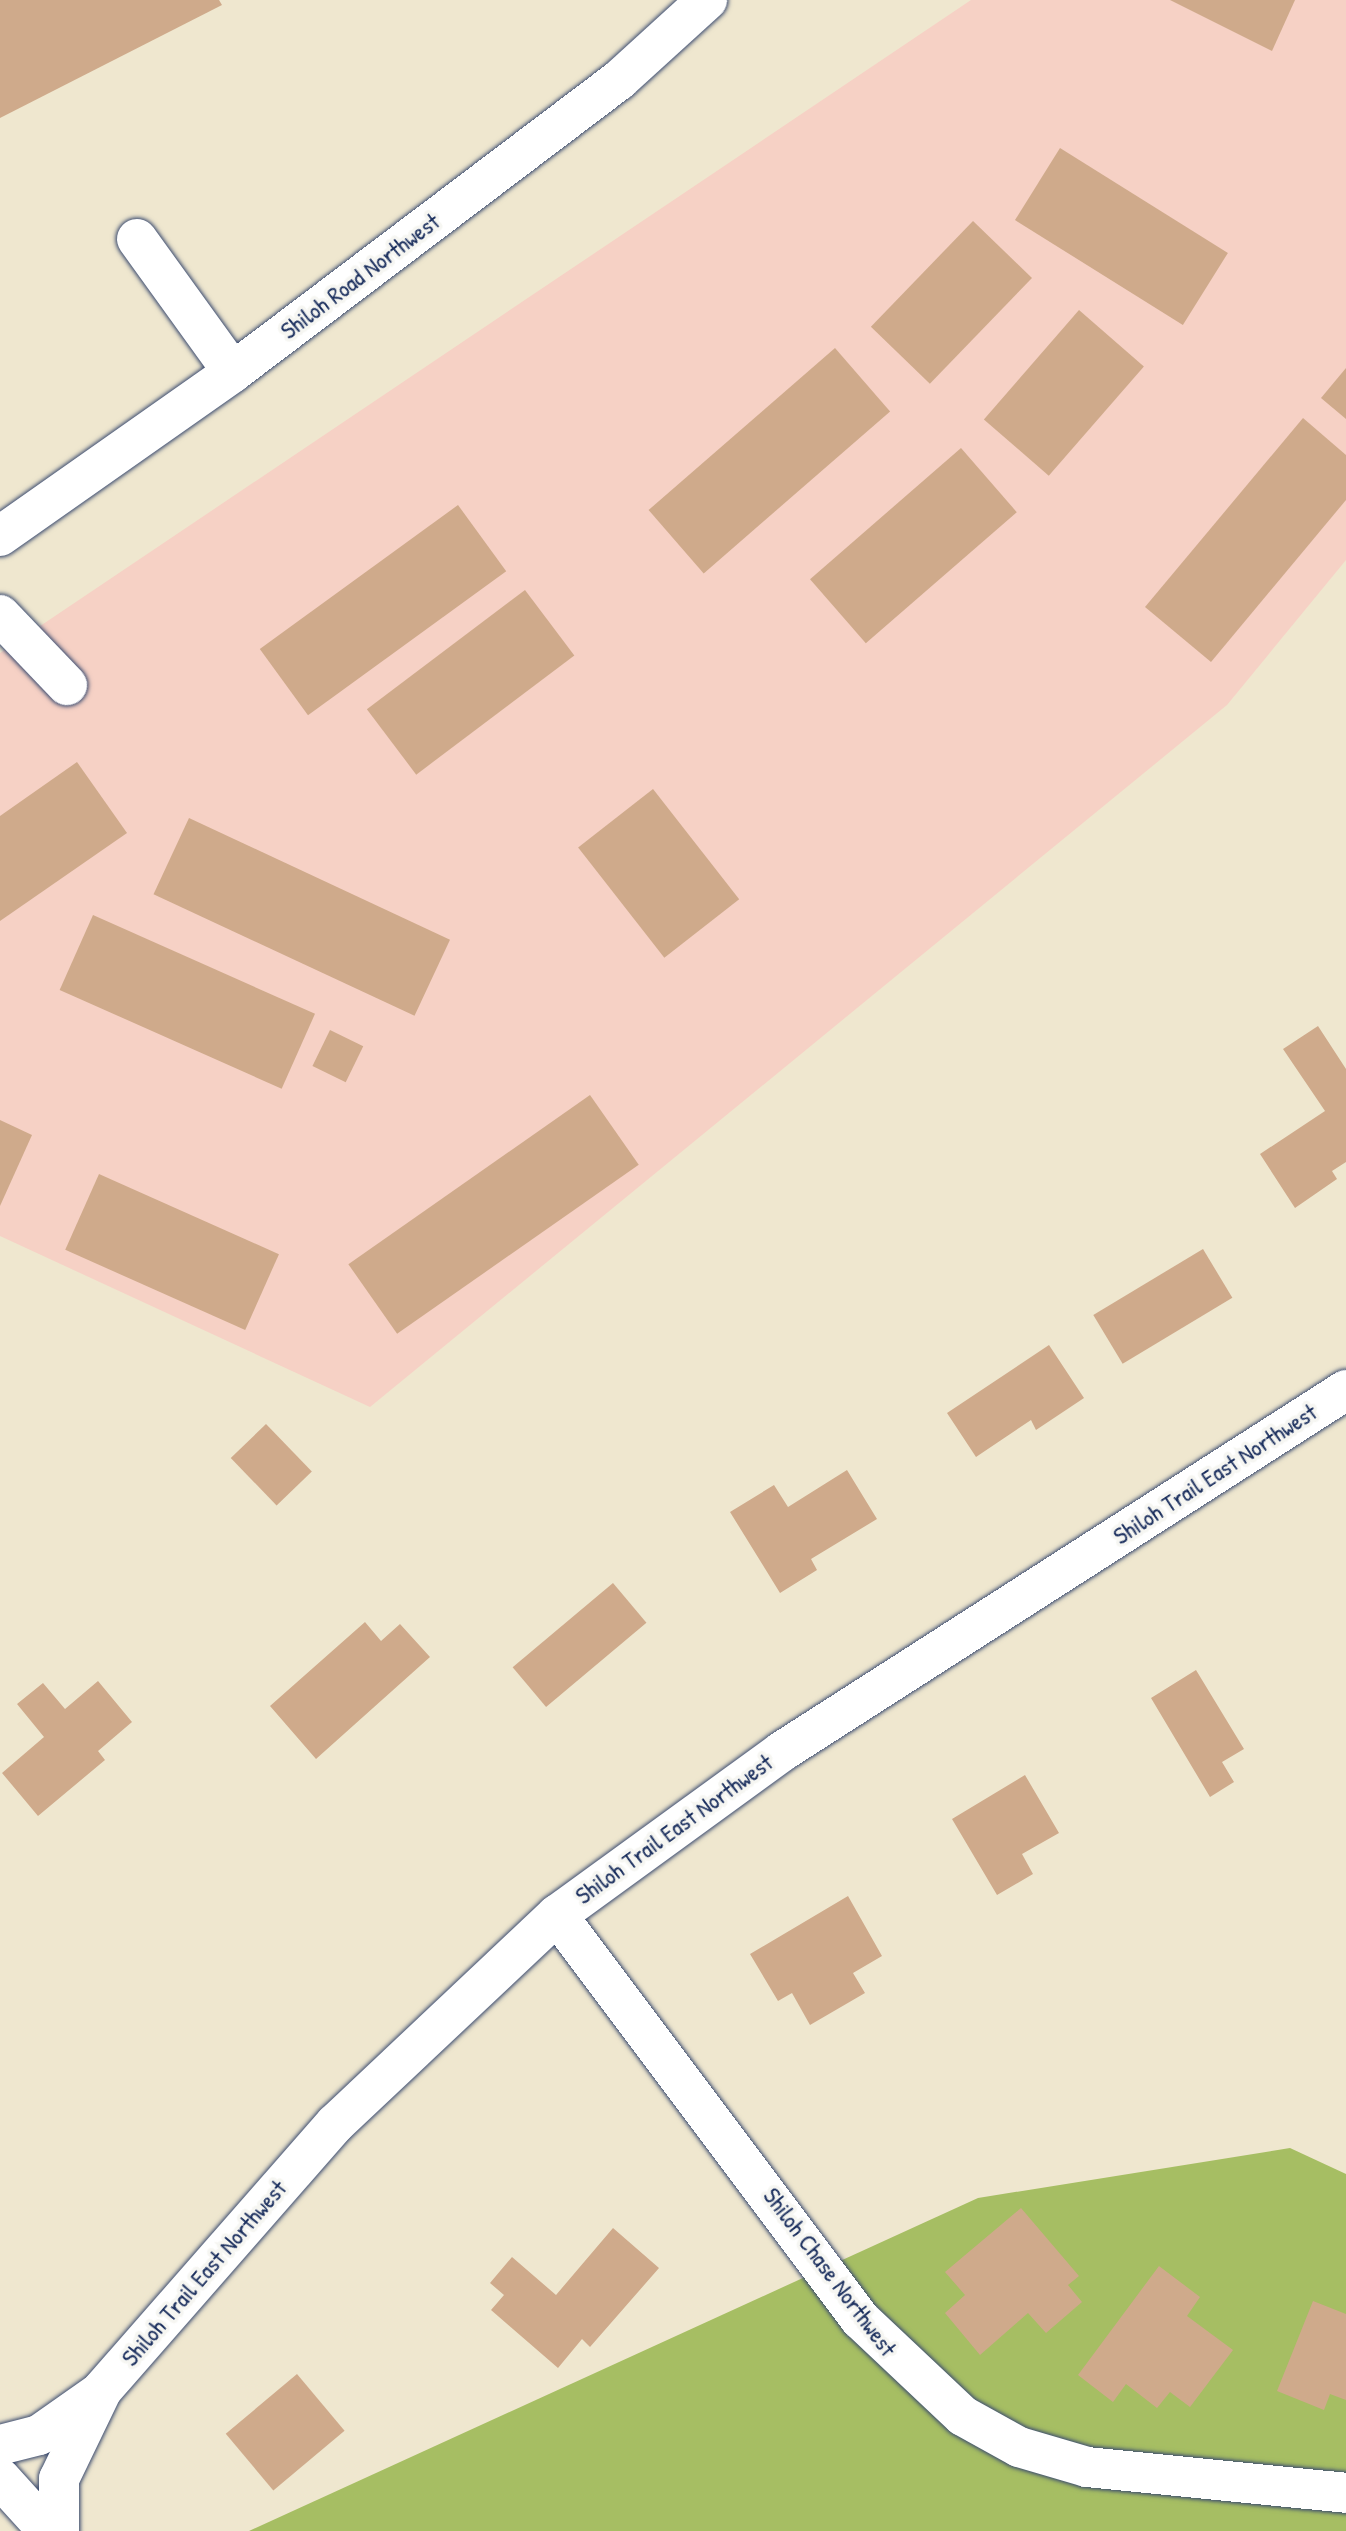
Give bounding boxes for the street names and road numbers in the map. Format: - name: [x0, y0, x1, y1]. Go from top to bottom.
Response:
- street label: Shiloh Road Northwest: [275, 207, 445, 345]
- street label: Shiloh Trail East Northwest: [1108, 1398, 1322, 1550]
- street label: Shiloh Trail East Northwest: [570, 1748, 778, 1910]
- street label: Shiloh Trail East Northwest: [116, 2174, 292, 2372]
- street label: Shiloh Chase Northwest: [757, 2182, 903, 2362]

